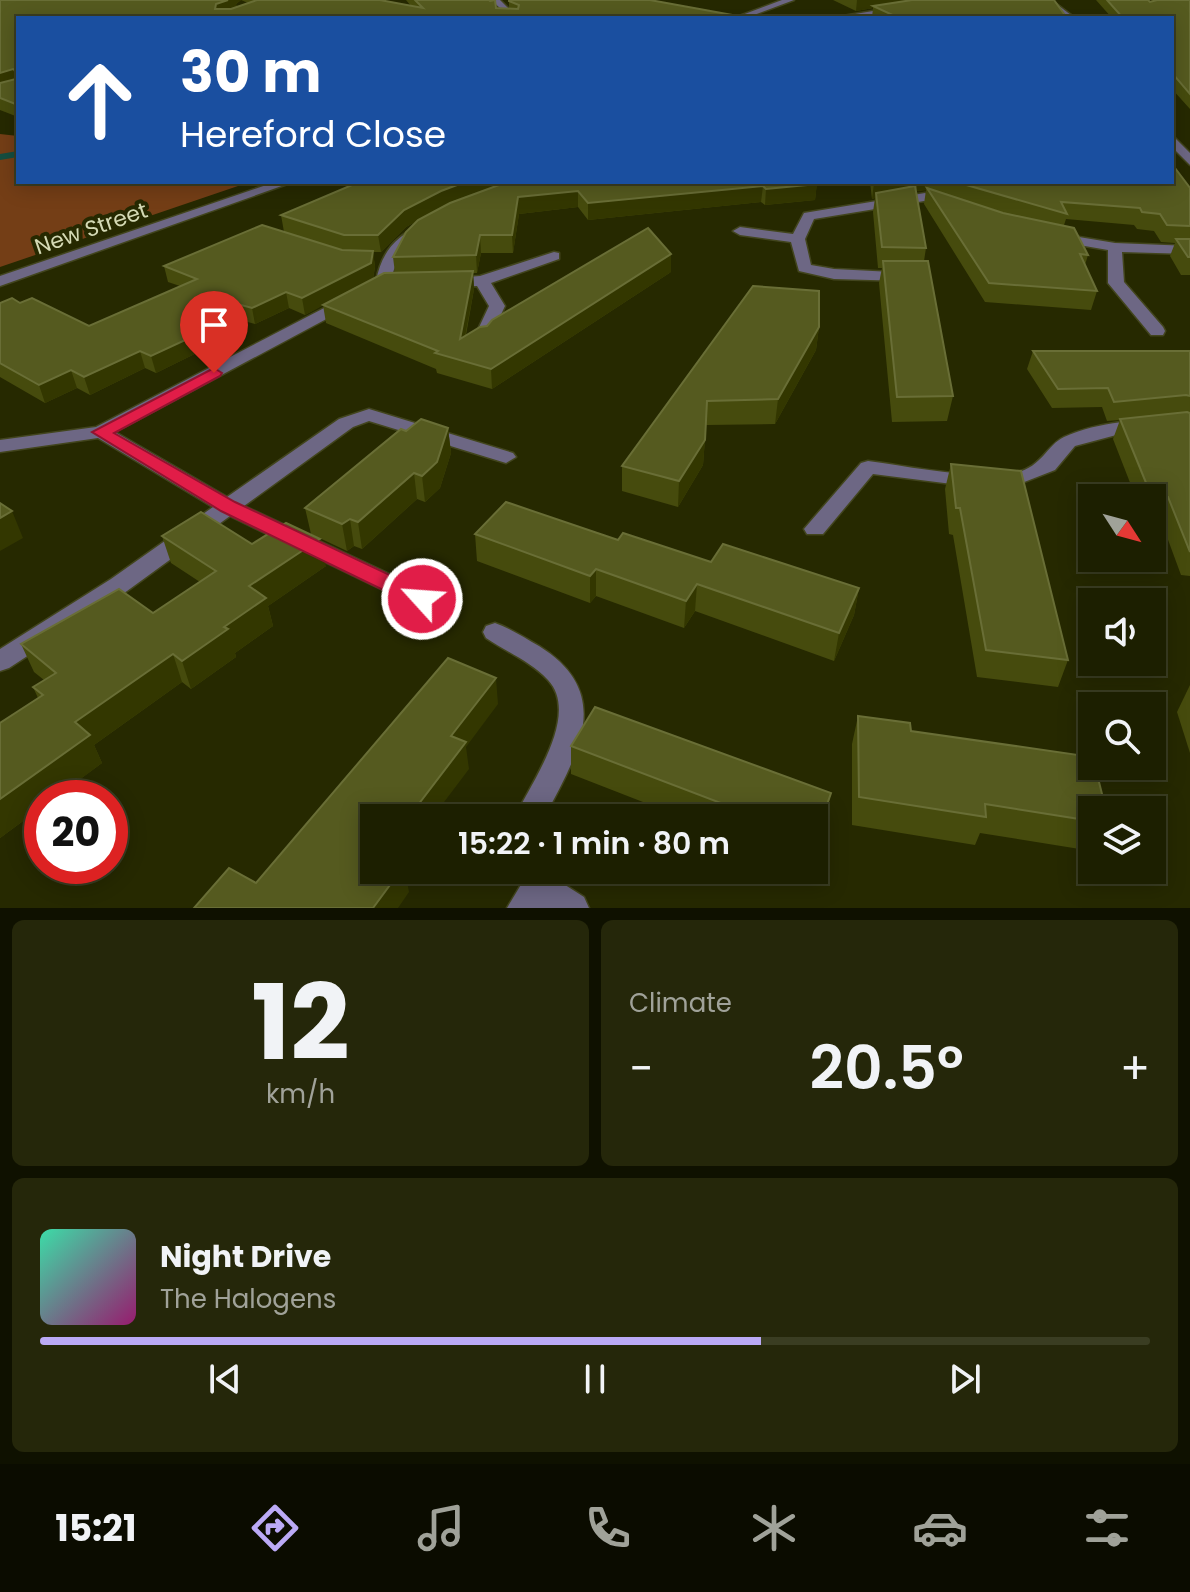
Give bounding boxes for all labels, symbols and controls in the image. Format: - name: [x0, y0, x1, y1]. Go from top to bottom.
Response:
- text: 30 m: [180, 33, 322, 112]
- icon: ahead: [48, 48, 152, 152]
- text: Hereford Close: [180, 109, 446, 160]
- street label: New Street: [31, 195, 152, 262]
- pin: [180, 291, 248, 373]
- icon: arrive: [192, 303, 236, 347]
- north arrow: [1078, 484, 1166, 572]
- map controls: [1078, 484, 1166, 884]
- position arrow: [380, 557, 464, 641]
- button: sound: [1078, 588, 1166, 676]
- button: search: [1078, 692, 1166, 780]
- speed limit sign: 20: [24, 780, 128, 884]
- button: layers: [1078, 796, 1166, 884]
- text: 15:22 · 1 min · 80 m: [458, 822, 730, 865]
- text: 12: [251, 950, 350, 1095]
- text: Climate: [629, 985, 732, 1021]
- text: 20.5°: [810, 1026, 964, 1110]
- text: −: [629, 1038, 653, 1099]
- text: +: [1120, 1038, 1150, 1099]
- text: km/h: [266, 1076, 335, 1112]
- text: Night Drive: [160, 1235, 331, 1278]
- text: The Halogens: [160, 1281, 336, 1317]
- icon: previous: [203, 1357, 247, 1401]
- icon: pause: [573, 1357, 617, 1401]
- icon: next: [943, 1357, 987, 1401]
- icon: directions: [247, 1500, 303, 1556]
- icon: music: [413, 1500, 469, 1556]
- icon: phone: [580, 1500, 636, 1556]
- icon: climate: [746, 1500, 802, 1556]
- icon: car: [912, 1500, 968, 1556]
- icon: filters: [1079, 1500, 1135, 1556]
- text: 15:21: [55, 1503, 136, 1554]

